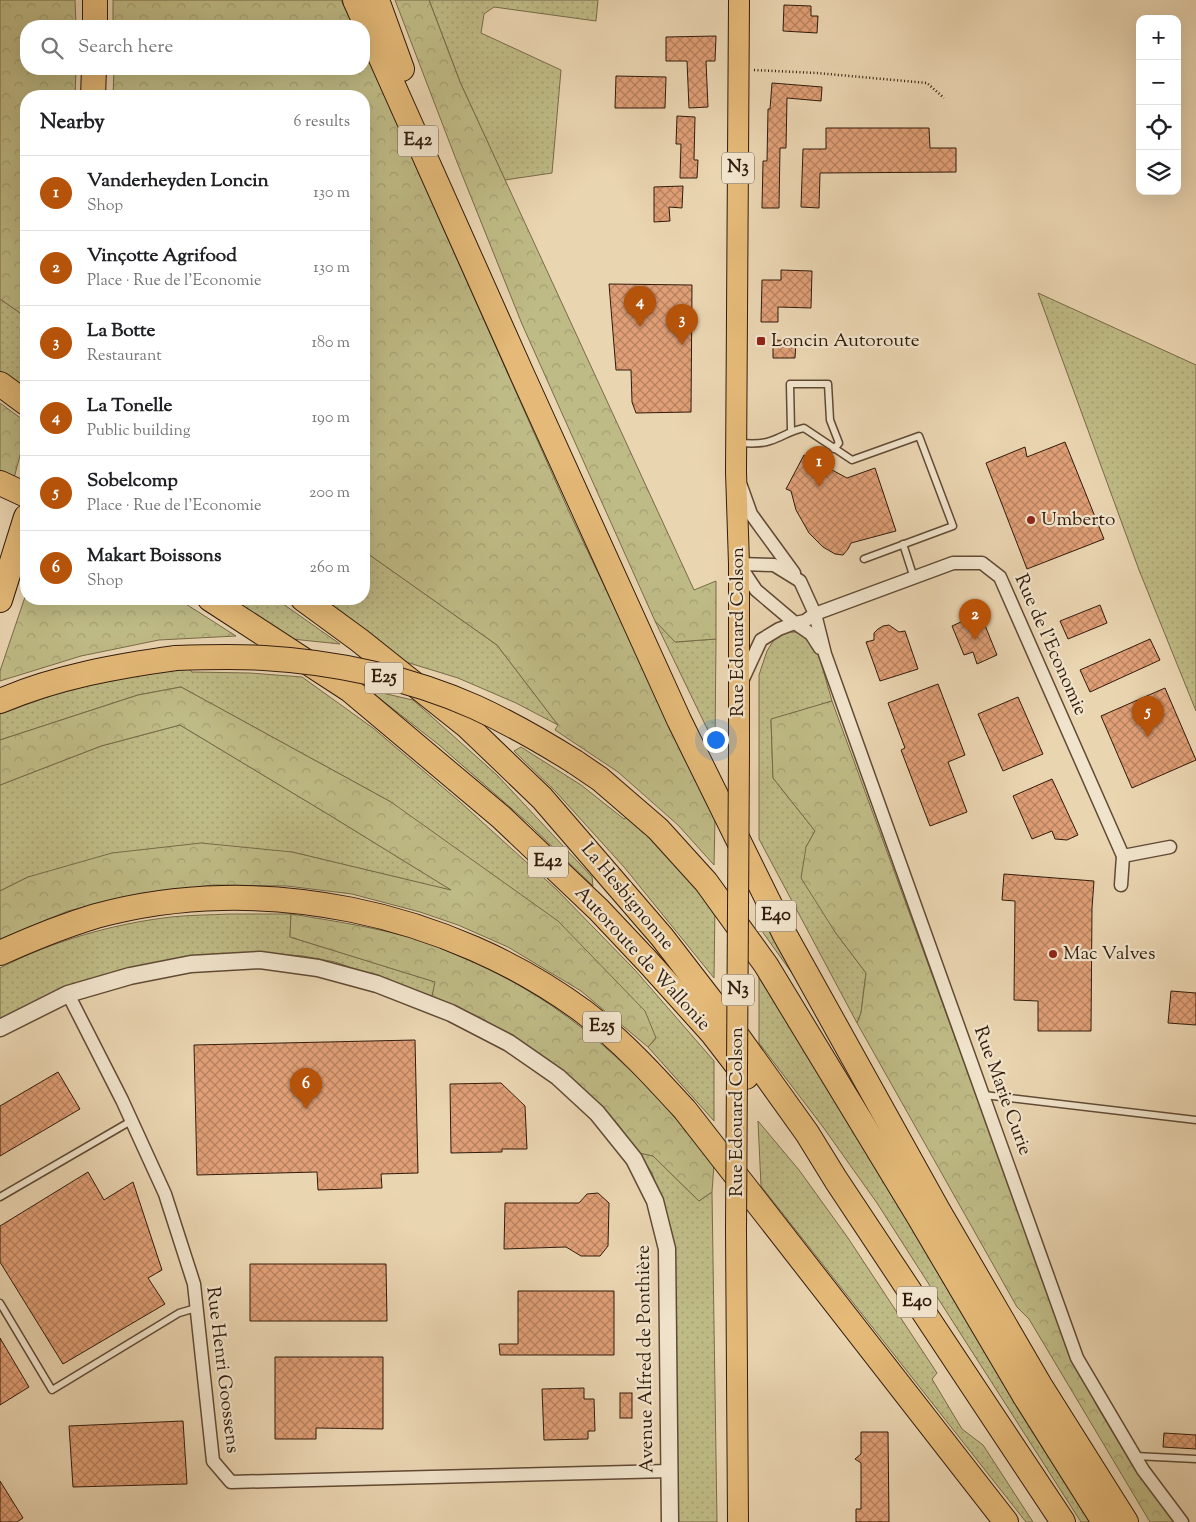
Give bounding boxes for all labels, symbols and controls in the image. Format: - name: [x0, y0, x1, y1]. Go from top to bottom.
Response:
- map controls: [1136, 15, 1181, 195]
- button: +: [1136, 15, 1181, 60]
- search box: [20, 20, 370, 75]
- icon: search: [38, 34, 66, 62]
- text: Search here: [78, 34, 173, 61]
- button: −: [1136, 60, 1181, 105]
- button: locate: [1136, 105, 1181, 150]
- text: Nearby: [40, 108, 105, 138]
- text: 6 results: [294, 111, 350, 134]
- road number: E42: [398, 125, 438, 156]
- button: layers: [1136, 150, 1181, 195]
- road number: N3: [722, 152, 754, 184]
- text: Vanderheyden Loncin: [87, 168, 269, 195]
- text: 1: [53, 182, 59, 205]
- text: 130 m: [313, 182, 350, 205]
- text: Shop: [87, 195, 123, 218]
- text: Vinçotte Agrifood: [87, 243, 237, 270]
- text: 2: [52, 257, 60, 280]
- text: 130 m: [313, 257, 350, 280]
- text: Place · Rue de l'Economie: [87, 270, 261, 293]
- pin: 4: [624, 286, 656, 327]
- pin: 3: [666, 304, 698, 345]
- text: La Botte: [87, 318, 155, 345]
- place label: Loncin Autoroute: [771, 328, 920, 355]
- text: 3: [53, 332, 59, 355]
- text: 180 m: [311, 332, 350, 355]
- marker: Loncin Autoroute: [755, 335, 767, 347]
- text: Restaurant: [87, 345, 162, 368]
- text: La Tonelle: [87, 393, 172, 420]
- text: 4: [52, 407, 60, 430]
- text: 190 m: [312, 407, 350, 430]
- text: Public building: [87, 420, 191, 443]
- pin: 1: [803, 446, 835, 487]
- text: Sobelcomp: [87, 468, 178, 495]
- text: 5: [53, 482, 59, 505]
- text: 200 m: [309, 482, 350, 505]
- text: Place · Rue de l'Economie: [87, 495, 261, 518]
- place label: Umberto: [1041, 507, 1115, 534]
- marker: Umberto: [1025, 514, 1037, 526]
- text: Makart Boissons: [87, 543, 222, 570]
- street label: Rue Edouard Colson: [725, 547, 752, 717]
- text: 6: [52, 557, 60, 580]
- text: 260 m: [309, 557, 350, 580]
- text: Shop: [87, 570, 123, 593]
- street label: Rue de l'Economie: [1007, 570, 1093, 720]
- pin: 2: [959, 599, 991, 640]
- road number: E25: [365, 662, 403, 694]
- pin: 5: [1132, 696, 1164, 737]
- your location: [703, 727, 729, 753]
- street label: La Hesbignonne: [574, 837, 680, 957]
- road number: E42: [528, 846, 568, 878]
- street label: Autoroute de Wallonie: [568, 881, 716, 1037]
- road number: E40: [756, 900, 796, 931]
- place label: Mac Valves: [1063, 941, 1155, 968]
- marker: Mac Valves: [1047, 948, 1059, 960]
- road number: N3: [722, 974, 754, 1006]
- road number: E25: [583, 1012, 621, 1042]
- street label: Rue Marie Curie: [966, 1023, 1038, 1159]
- street label: Rue Edouard Colson: [724, 1027, 751, 1197]
- pin: 6: [290, 1068, 322, 1109]
- street label: Avenue Alfred de Ponthière: [631, 1245, 661, 1473]
- street label: Rue Henri Goossens: [198, 1285, 246, 1455]
- road number: E40: [897, 1286, 937, 1318]

